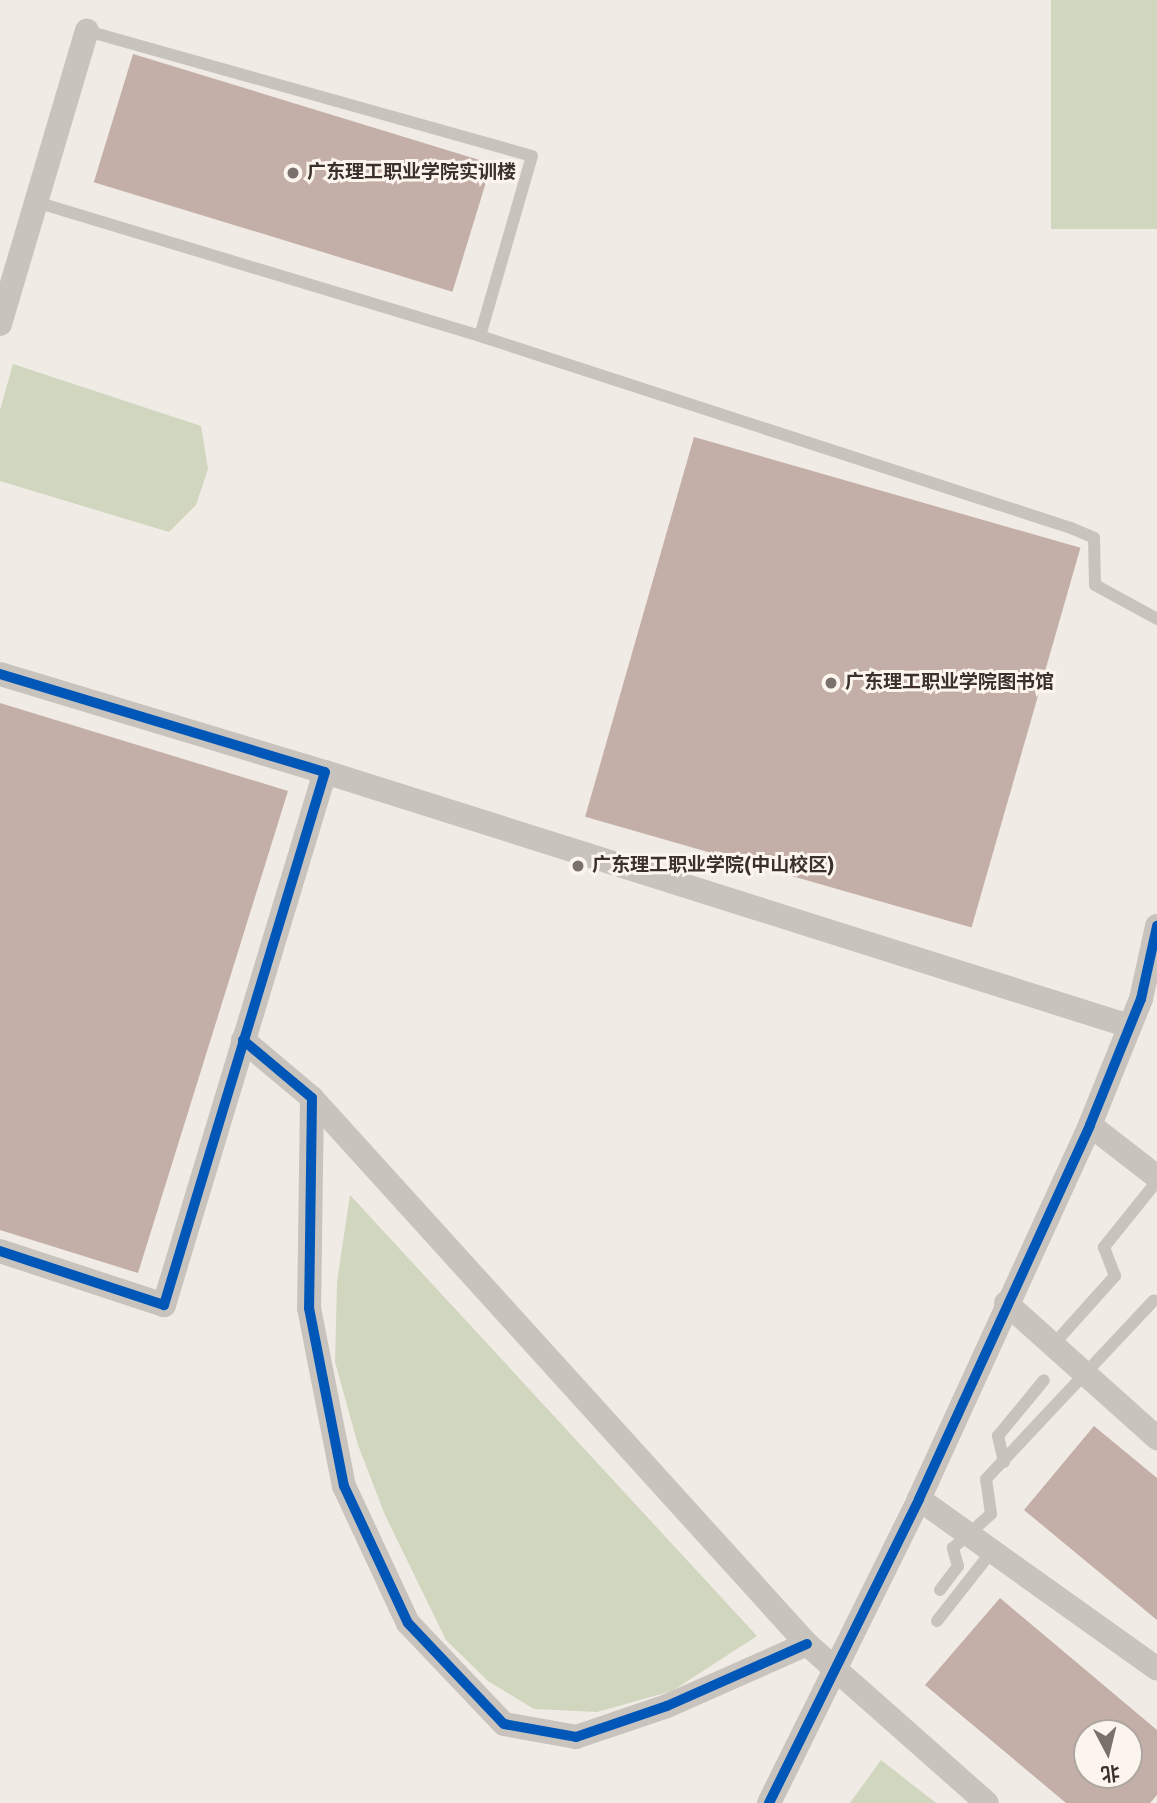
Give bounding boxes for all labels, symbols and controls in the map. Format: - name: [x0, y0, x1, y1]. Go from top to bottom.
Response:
- place label: 广东理工职业学院实训楼: [307, 162, 516, 184]
- marker: 广东理工职业学院实训楼: [285, 165, 301, 181]
- place label: 广东理工职业学院图书馆: [845, 672, 1054, 694]
- marker: 广东理工职业学院图书馆: [823, 675, 839, 691]
- place label: 广东理工职业学院(中山校区): [592, 855, 834, 877]
- marker: 广东理工职业学院(中山校区): [570, 858, 586, 874]
- north arrow: [1073, 1719, 1143, 1789]
- text: 北: [1099, 1760, 1121, 1786]

